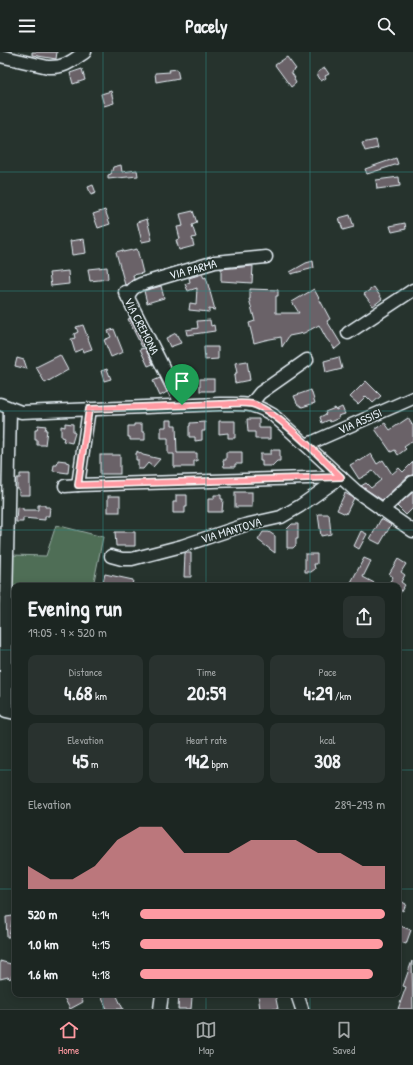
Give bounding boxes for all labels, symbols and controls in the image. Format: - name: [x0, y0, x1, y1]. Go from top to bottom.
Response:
- text: Pacely: [185, 14, 228, 39]
- icon: menu: [16, 15, 38, 37]
- icon: search: [375, 15, 397, 37]
- street label: VIA PARMA: [167, 255, 219, 283]
- street label: VIA CREMONA: [120, 295, 164, 357]
- pin: [165, 364, 199, 405]
- icon: arrive: [171, 370, 193, 392]
- street label: VIA ASSISI: [335, 404, 385, 438]
- street label: VIA MANTOVA: [199, 513, 263, 547]
- text: Evening run: [28, 593, 122, 623]
- button: share: [343, 596, 385, 638]
- text: 19:05 · 9 × 520 m: [28, 623, 107, 641]
- text: Distance: [69, 665, 102, 679]
- text: Time: [197, 665, 216, 679]
- text: Pace: [318, 665, 337, 679]
- text: 4.68: [64, 679, 92, 706]
- text: 20:59: [187, 679, 226, 706]
- text: 4:29: [303, 679, 332, 706]
- text: km: [92, 689, 107, 703]
- text: /km: [332, 689, 352, 703]
- text: Elevation: [67, 733, 104, 747]
- text: Heart rate: [186, 733, 227, 747]
- text: kcal: [319, 733, 336, 747]
- text: 45: [73, 747, 88, 774]
- text: 142: [185, 747, 209, 774]
- text: 308: [314, 747, 341, 774]
- text: m: [88, 757, 98, 771]
- text: bpm: [209, 757, 228, 771]
- text: Elevation: [28, 795, 71, 813]
- text: 289–293 m: [335, 795, 385, 813]
- text: 520 m: [28, 905, 57, 923]
- text: 4:14: [92, 905, 110, 923]
- text: 1.0 km: [28, 935, 59, 953]
- text: 4:15: [92, 935, 110, 953]
- text: 1.6 km: [28, 965, 58, 983]
- text: 4:18: [92, 965, 110, 983]
- tab: Home: [58, 1019, 80, 1057]
- tab: Map: [195, 1019, 217, 1057]
- tab: Saved: [333, 1019, 355, 1057]

